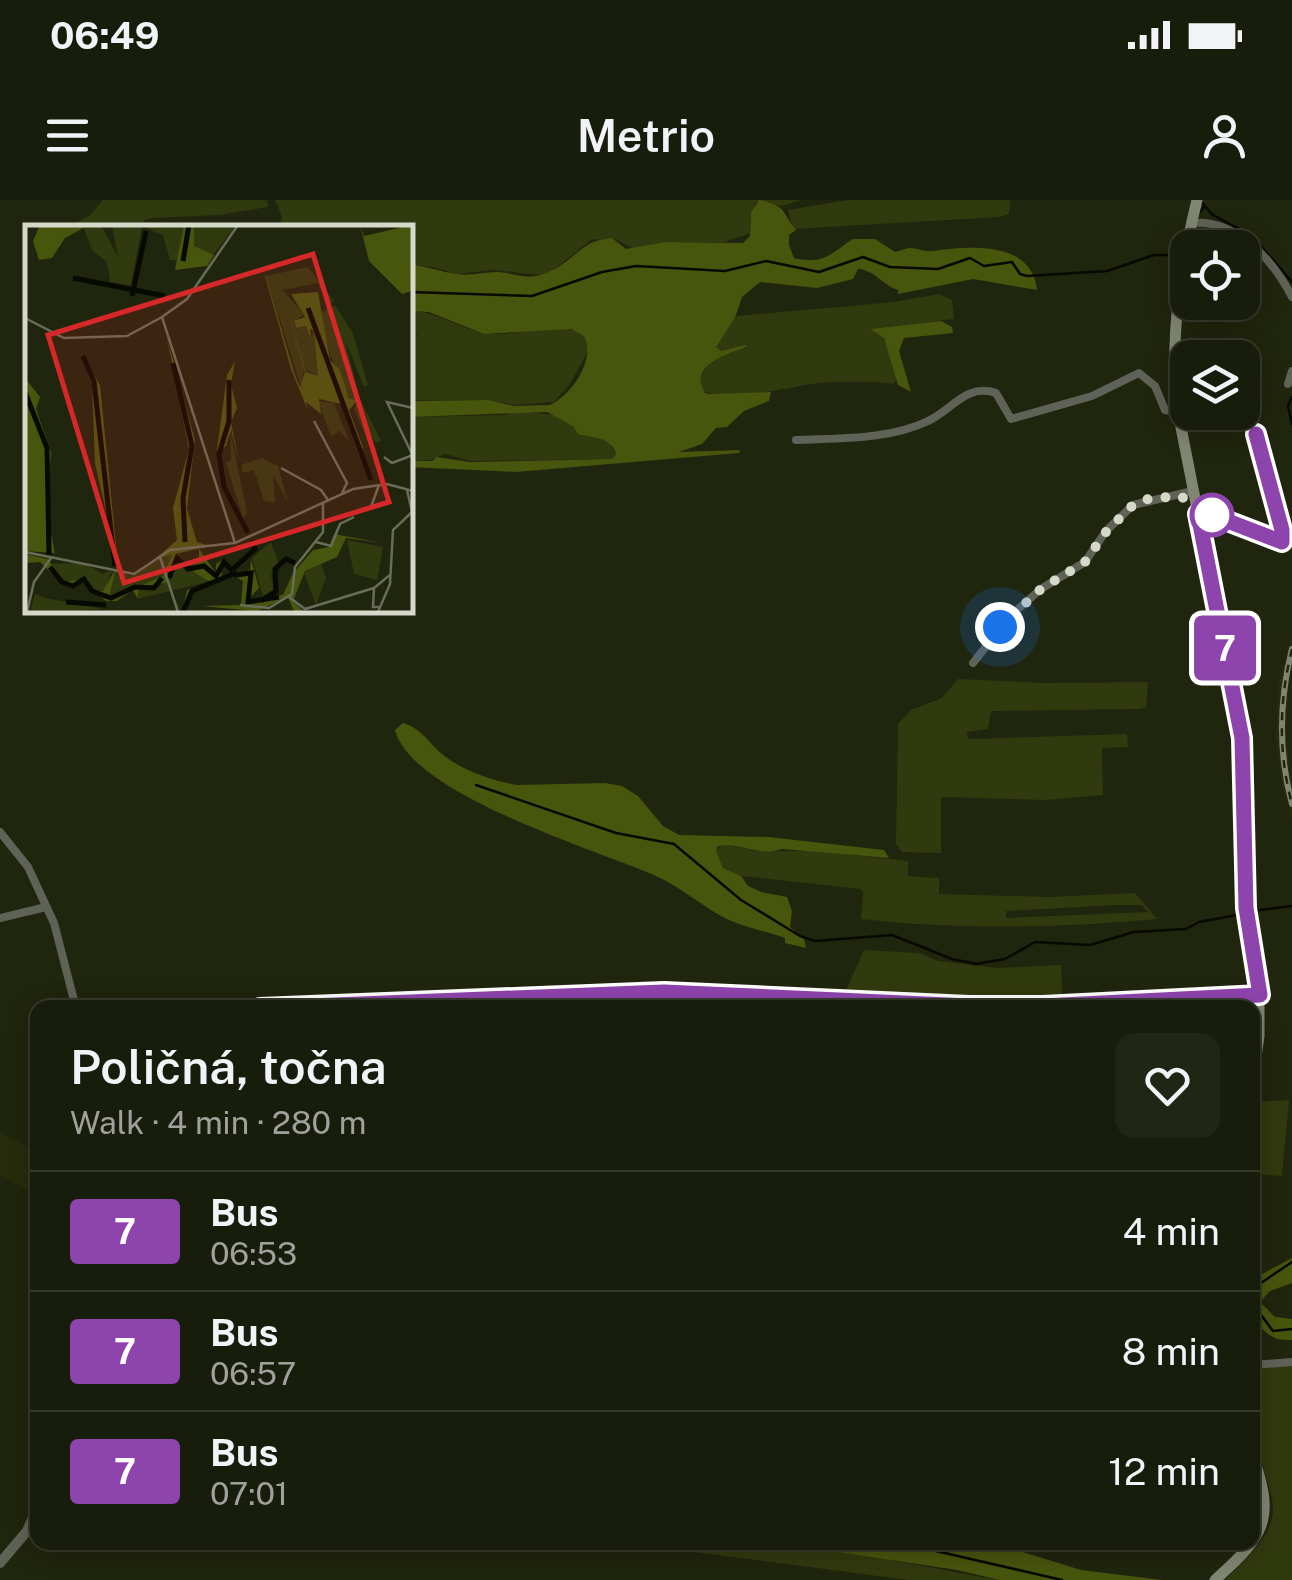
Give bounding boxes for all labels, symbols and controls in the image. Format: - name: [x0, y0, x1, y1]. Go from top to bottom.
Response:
- text: 06:49: [50, 13, 160, 58]
- icon: menu: [40, 108, 95, 163]
- icon: person: [1197, 108, 1252, 163]
- text: Metrio: [577, 109, 715, 162]
- inset map: [25, 225, 412, 612]
- map controls: [1170, 230, 1260, 430]
- button: locate: [1170, 230, 1260, 320]
- button: layers: [1170, 340, 1260, 430]
- unlabelled marker: [1191, 494, 1233, 536]
- your location: [975, 602, 1025, 652]
- line badge: 7: [1192, 616, 1258, 680]
- text: 7: [1214, 628, 1236, 669]
- button: heart: [1115, 1033, 1220, 1138]
- text: Poličná, točna: [70, 1038, 387, 1095]
- text: Walk · 4 min · 280 m: [70, 1104, 366, 1141]
- text: Bus: [210, 1190, 279, 1235]
- text: 4 min: [1122, 1209, 1220, 1254]
- text: 7: [114, 1211, 136, 1252]
- text: 06:53: [210, 1235, 297, 1272]
- text: Bus: [210, 1310, 279, 1355]
- text: 8 min: [1122, 1329, 1220, 1374]
- text: 7: [114, 1331, 136, 1372]
- text: 06:57: [210, 1355, 296, 1392]
- text: Bus: [210, 1430, 279, 1475]
- text: 12 min: [1108, 1449, 1220, 1494]
- text: 7: [114, 1451, 136, 1492]
- text: 07:01: [210, 1475, 288, 1512]

